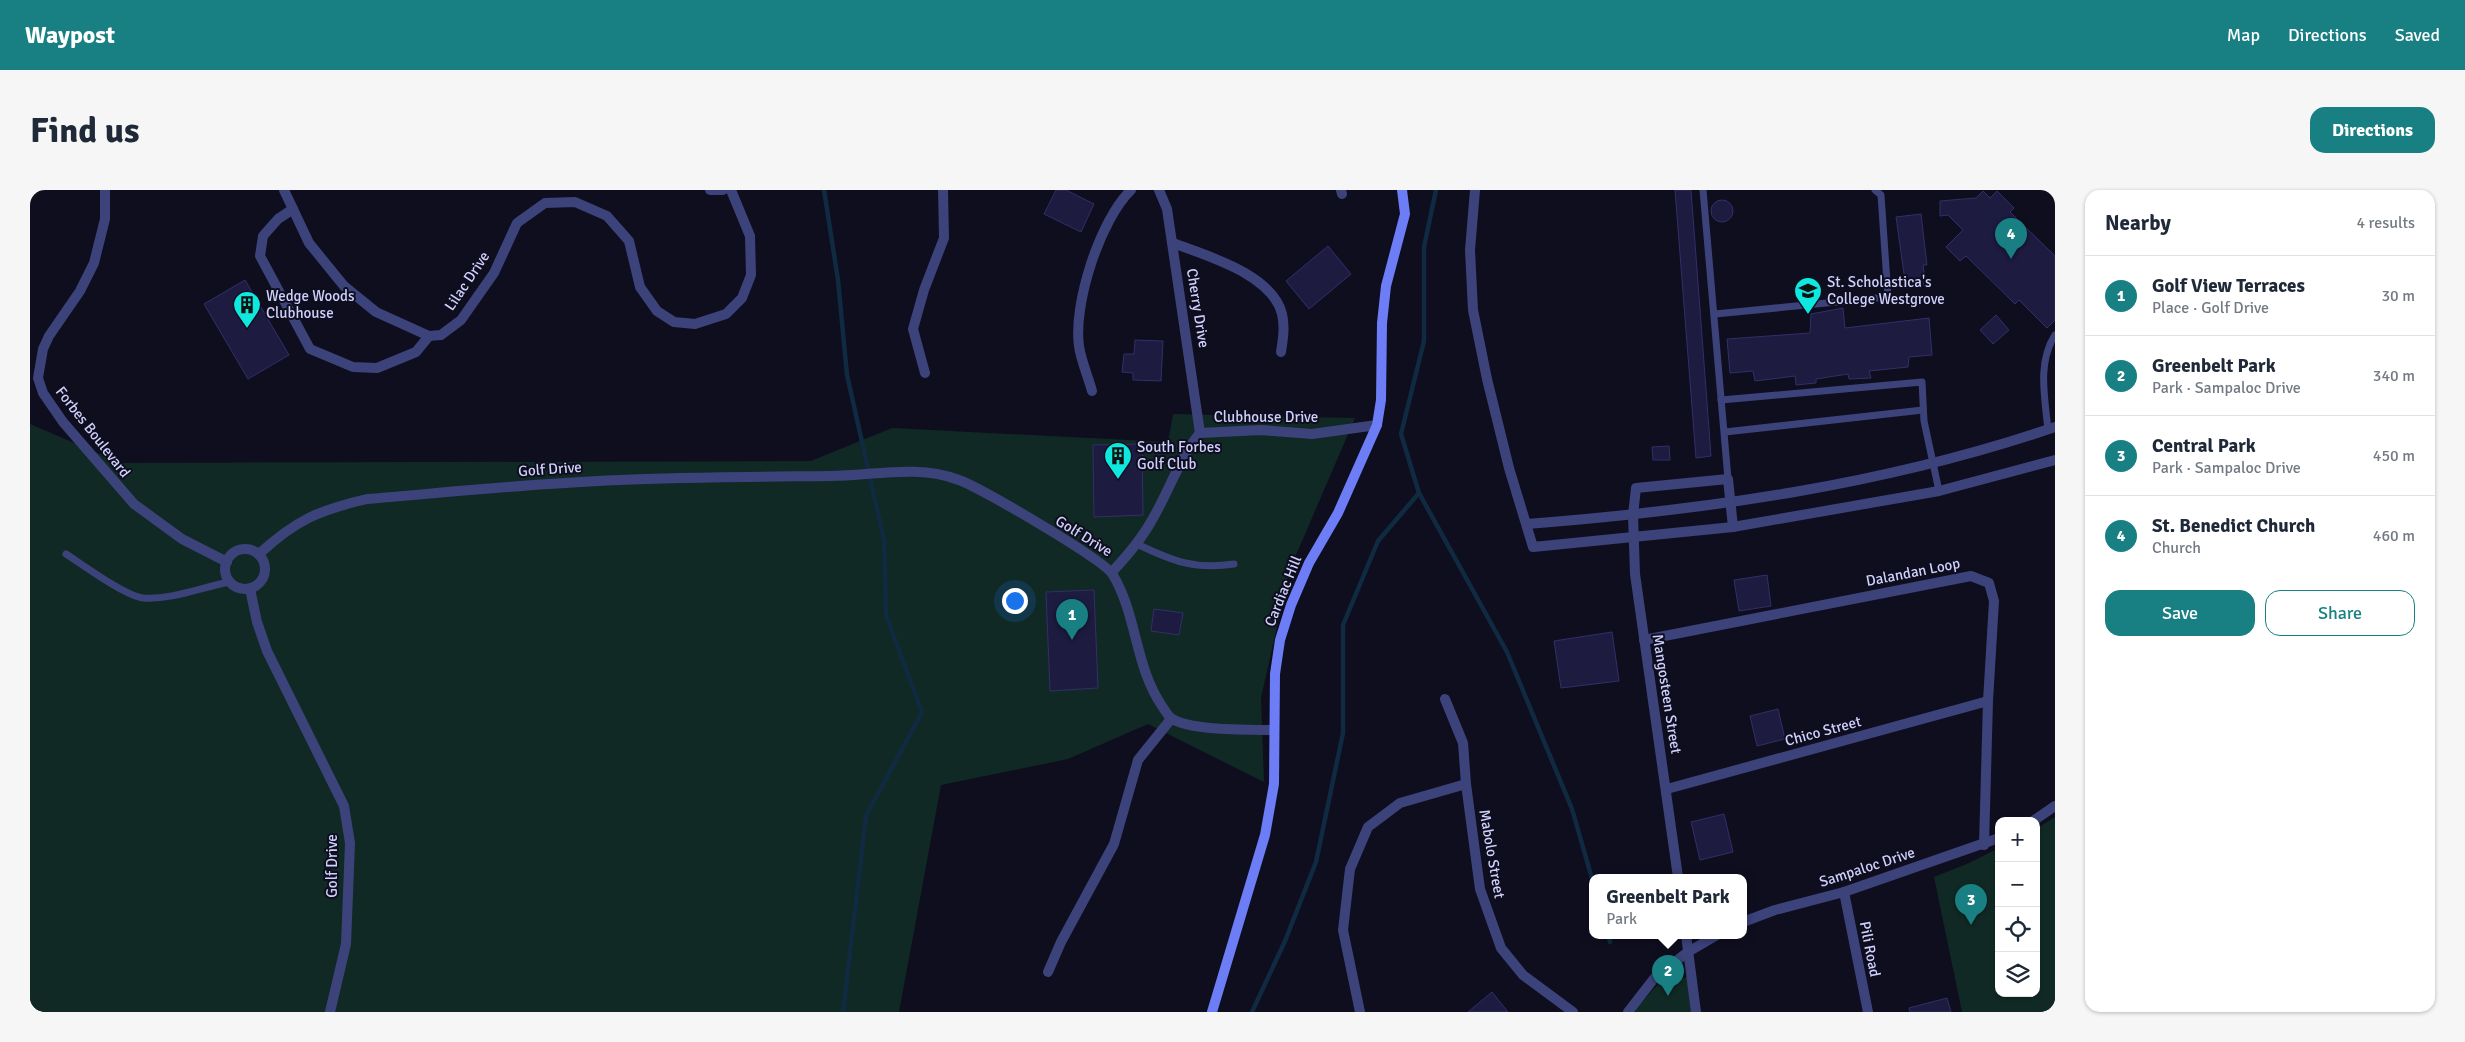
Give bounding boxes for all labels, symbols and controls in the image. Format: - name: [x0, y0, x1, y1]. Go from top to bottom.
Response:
- text: Waypost: [25, 20, 115, 50]
- text: Map: [2227, 24, 2260, 46]
- text: Directions: [2288, 24, 2367, 46]
- text: Saved: [2395, 24, 2440, 46]
- button: Directions: [2310, 107, 2435, 153]
- text: Find us: [30, 109, 140, 152]
- text: Nearby: [2105, 210, 2171, 236]
- text: 4 results: [2356, 213, 2415, 233]
- pin: 4: [1995, 218, 2027, 259]
- street label: Lilac Drive: [441, 248, 493, 314]
- street label: Cherry Drive: [1183, 267, 1213, 349]
- place label: St. Scholastica's College Westgrove: [1827, 273, 1945, 308]
- text: Golf View Terraces: [2152, 274, 2305, 298]
- school or university icon: St. Scholastica's College Westgrove: [1793, 276, 1823, 315]
- text: 1: [2117, 286, 2125, 306]
- text: 30 m: [2381, 286, 2415, 306]
- place label: Wedge Woods Clubhouse: [266, 287, 355, 322]
- building icon: Wedge Woods Clubhouse: [232, 290, 262, 329]
- text: Place · Golf Drive: [2152, 298, 2269, 318]
- text: Greenbelt Park: [2152, 354, 2276, 378]
- text: 2: [2117, 366, 2125, 386]
- text: 340 m: [2373, 366, 2415, 386]
- text: Park · Sampaloc Drive: [2152, 378, 2301, 398]
- street label: Forbes Boulevard: [52, 383, 134, 481]
- street label: Clubhouse Drive: [1214, 408, 1318, 426]
- text: Central Park: [2152, 434, 2256, 458]
- place label: South Forbes Golf Club: [1137, 438, 1221, 473]
- building icon: South Forbes Golf Club: [1103, 441, 1133, 480]
- text: 3: [2117, 446, 2125, 466]
- text: 450 m: [2373, 446, 2415, 466]
- street label: Golf Drive: [518, 458, 582, 480]
- text: Park · Sampaloc Drive: [2152, 458, 2301, 478]
- street label: Golf Drive: [1052, 512, 1116, 560]
- text: St. Benedict Church: [2152, 514, 2315, 538]
- text: 4: [2117, 526, 2125, 546]
- text: 460 m: [2373, 526, 2415, 546]
- text: Church: [2152, 538, 2201, 558]
- street label: Cardiac Hill: [1261, 553, 1305, 629]
- street label: Dalandan Loop: [1864, 554, 1962, 590]
- your location: [1002, 588, 1028, 614]
- button: Save: [2105, 590, 2255, 636]
- button: Share: [2265, 590, 2415, 636]
- pin: 1: [1056, 599, 1088, 640]
- street label: Mangosteen Street: [1649, 633, 1685, 755]
- street label: Chico Street: [1783, 712, 1863, 750]
- street label: Mabolo Street: [1475, 808, 1509, 900]
- map controls: [1995, 817, 2040, 997]
- button: +: [1995, 817, 2040, 862]
- street label: Golf Drive: [323, 834, 341, 898]
- street label: Sampaloc Drive: [1817, 843, 1917, 891]
- button: −: [1995, 862, 2040, 907]
- popup: [1589, 874, 1747, 939]
- pin: 3: [1955, 884, 1987, 925]
- text: Greenbelt Park: [1606, 885, 1730, 909]
- button: locate: [1995, 907, 2040, 952]
- text: Park: [1606, 909, 1637, 929]
- street label: Pili Road: [1856, 920, 1884, 978]
- button: layers: [1995, 952, 2040, 997]
- pin: 2: [1652, 955, 1684, 996]

